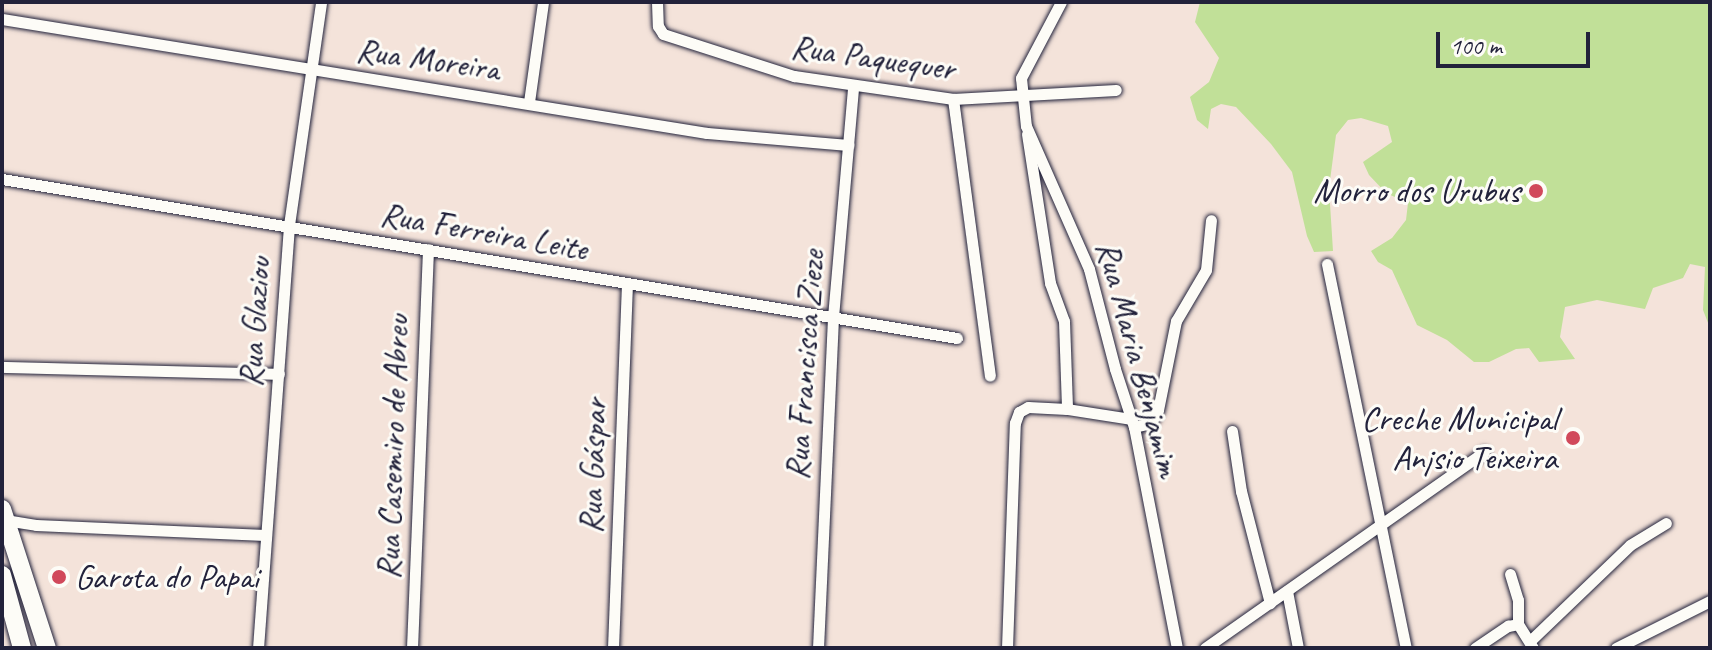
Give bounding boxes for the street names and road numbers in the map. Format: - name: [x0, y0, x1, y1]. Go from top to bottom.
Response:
- street label: Rua Paquequer: [788, 25, 958, 89]
- street label: Rua Moreira: [353, 29, 503, 89]
- street label: Rua Ferreira Leite: [378, 193, 590, 269]
- street label: Rua Maria Benjamim: [1088, 237, 1190, 481]
- street label: Rua Francisca Zieze: [776, 249, 832, 481]
- street label: Rua Glaziou: [229, 255, 279, 389]
- street label: Rua Casemiro de Abreu: [367, 314, 417, 580]
- street label: Rua Gáspar: [569, 398, 615, 534]

